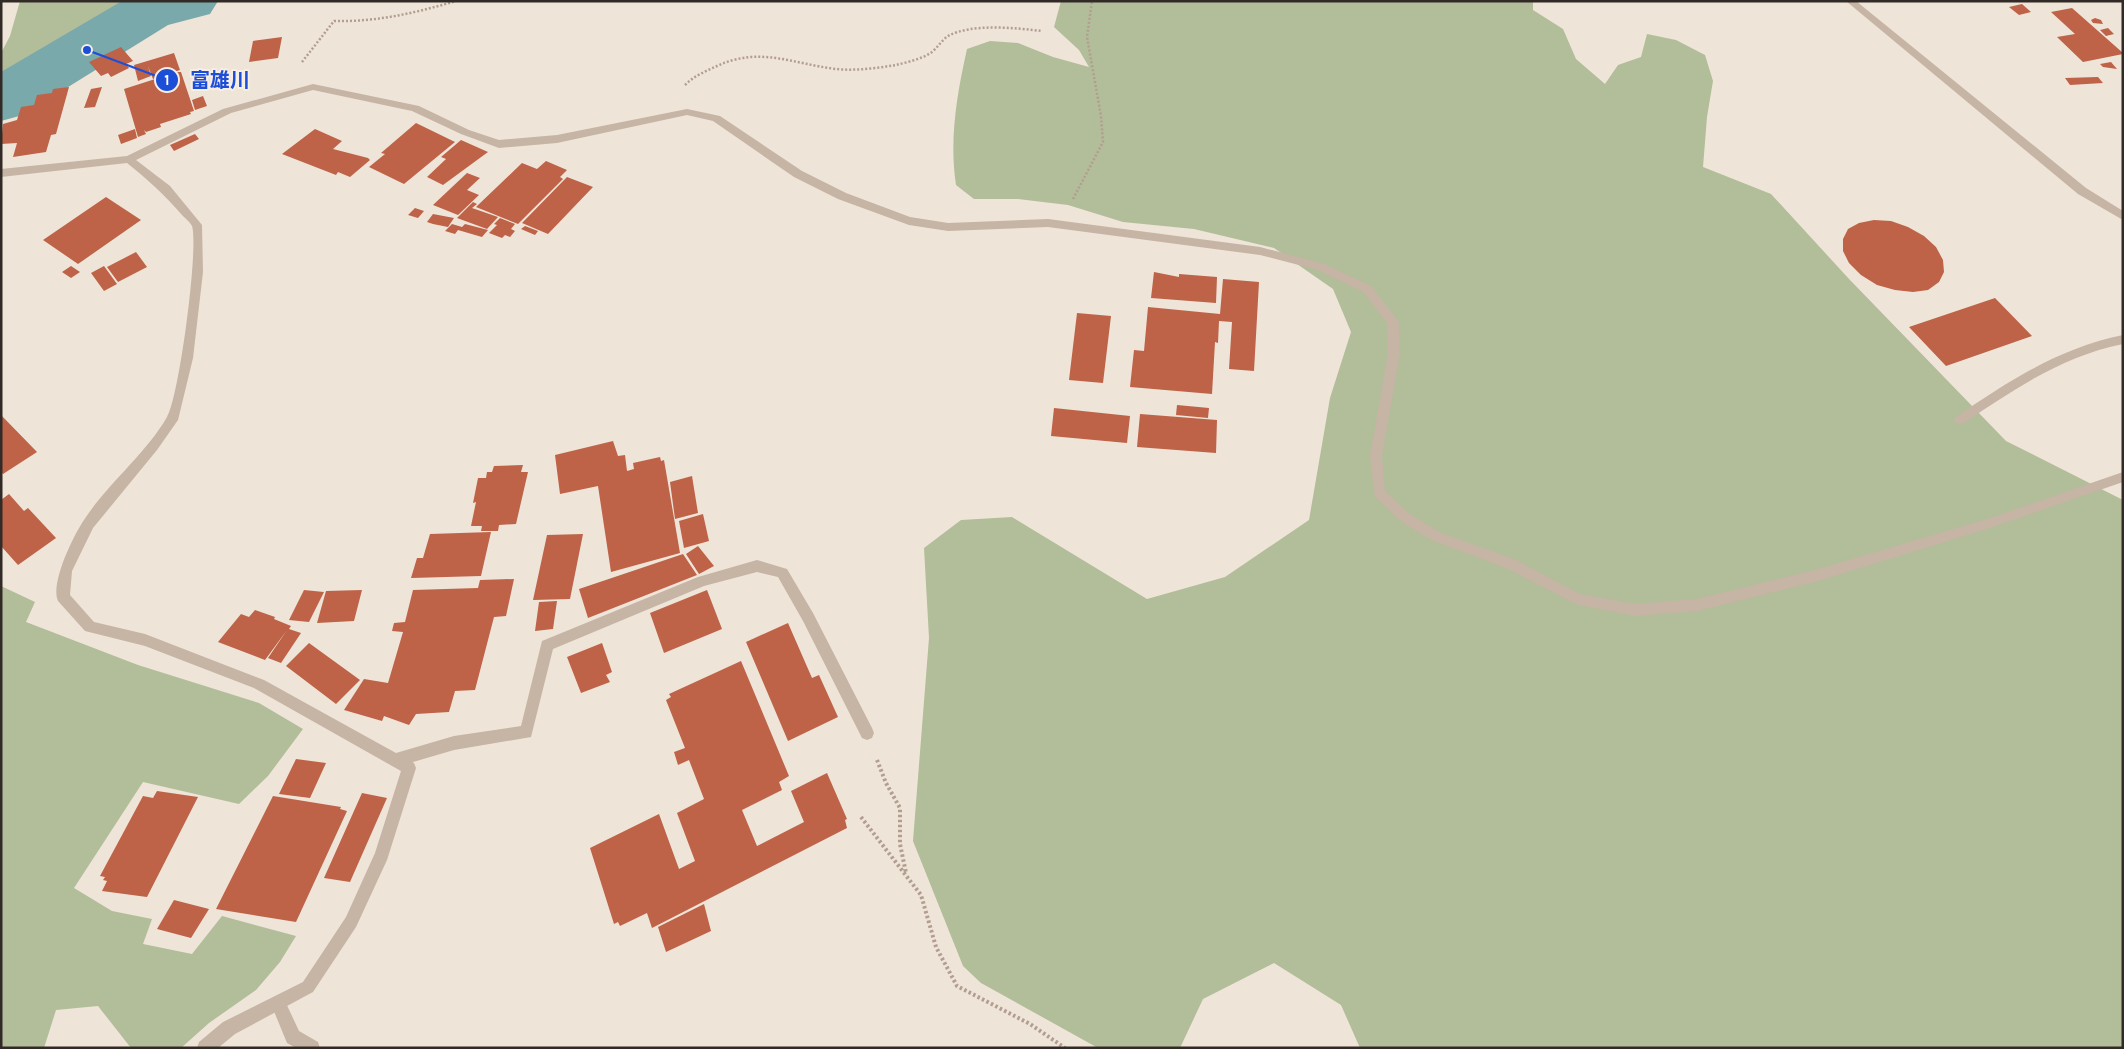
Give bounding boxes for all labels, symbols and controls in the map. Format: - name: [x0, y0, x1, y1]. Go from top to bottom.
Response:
- callout: 富雄川: [155, 62, 260, 97]
- text: 富雄川: [190, 69, 250, 92]
- text: 1: [164, 71, 170, 89]

